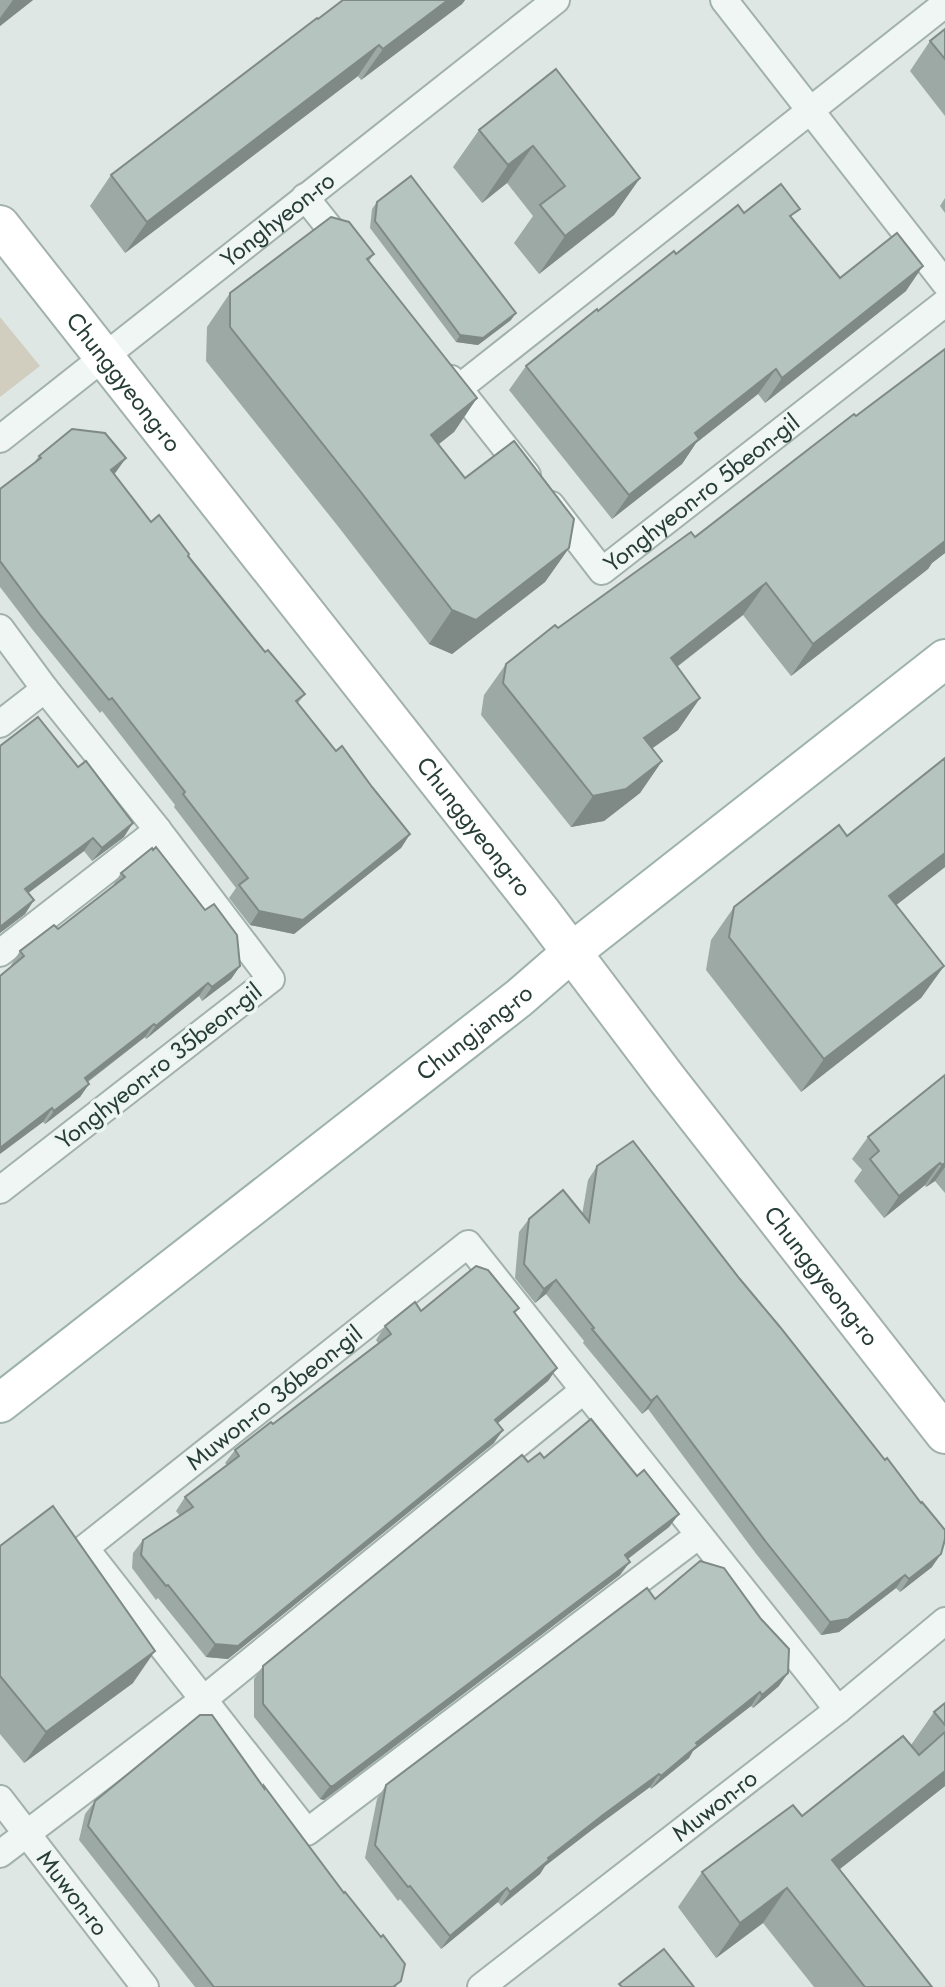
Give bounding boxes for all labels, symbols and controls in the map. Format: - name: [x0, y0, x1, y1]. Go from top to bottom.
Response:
- street label: Yonghyeon-ro: [213, 163, 342, 276]
- street label: Chunggyeong-ro: [58, 304, 190, 459]
- street label: Yonghyeon-ro 5beon-gil: [596, 405, 807, 580]
- street label: Chunggyeong-ro: [408, 749, 541, 904]
- street label: Yonghyeon-ro 35beon-gil: [48, 974, 269, 1157]
- street label: Chungjang-ro: [409, 976, 540, 1089]
- street label: Chunggyeong-ro: [756, 1198, 888, 1353]
- street label: Muwon-ro 36beon-gil: [178, 1316, 370, 1478]
- street label: Muwon-ro: [664, 1761, 765, 1850]
- street label: Muwon-ro: [29, 1843, 117, 1943]

